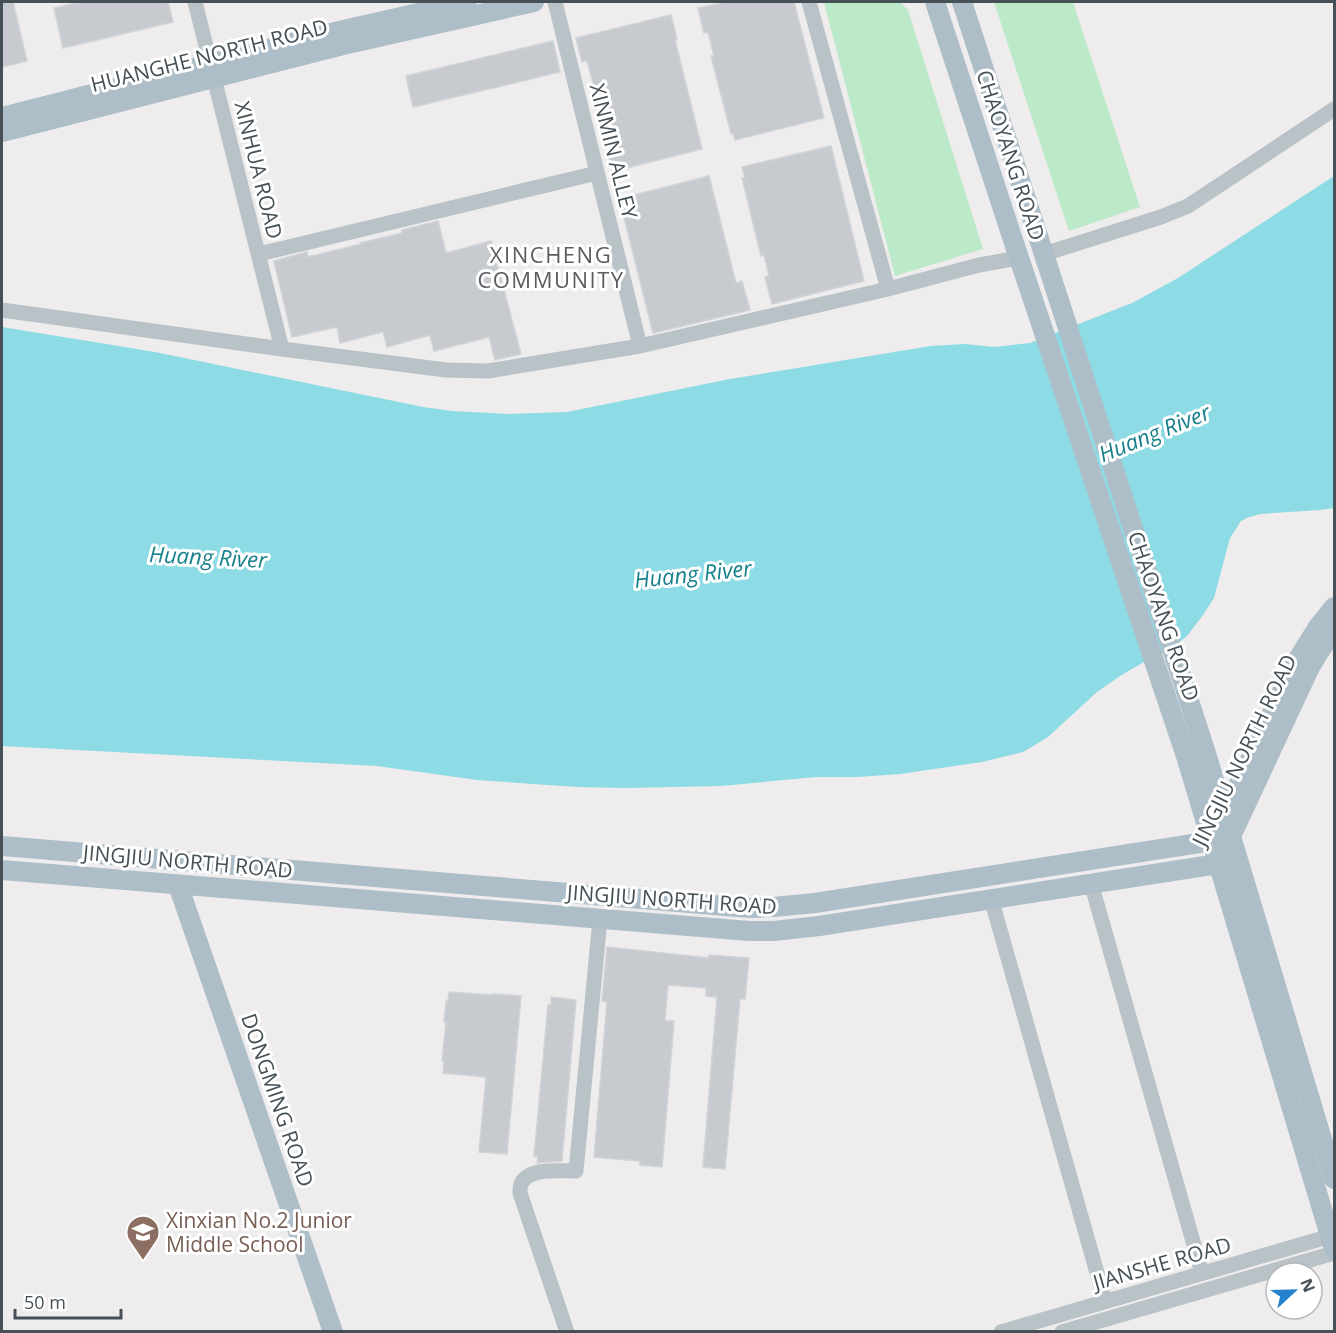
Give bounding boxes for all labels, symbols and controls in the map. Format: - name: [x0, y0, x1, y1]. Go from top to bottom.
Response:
- street label: HUANGHE NORTH ROAD: [88, 12, 330, 98]
- street label: CHAOYANG ROAD: [970, 66, 1052, 244]
- street label: XINMIN ALLEY: [584, 80, 644, 222]
- street label: XINHUA ROAD: [228, 98, 290, 242]
- district label: XINCHENG COMMUNITY: [477, 239, 625, 294]
- water label: Huang River: [1094, 396, 1215, 468]
- street label: CHAOYANG ROAD: [1122, 527, 1206, 705]
- water label: Huang River: [148, 538, 269, 574]
- water label: Huang River: [633, 552, 754, 594]
- street label: JINGJIU NORTH ROAD: [1184, 649, 1303, 852]
- street label: JINGJIU NORTH ROAD: [80, 838, 294, 884]
- street label: JINGJIU NORTH ROAD: [564, 878, 778, 920]
- street label: DONGMING ROAD: [235, 1010, 321, 1190]
- place label: Xinxian No.2 Junior Middle School: [166, 1206, 352, 1258]
- school or university icon: Xinxian No.2 Junior Middle School: [125, 1214, 161, 1261]
- street label: JIANSHE ROAD: [1088, 1230, 1234, 1297]
- north arrow: [1264, 1261, 1324, 1321]
- text: N: [1295, 1275, 1321, 1296]
- scale bar: [15, 1282, 122, 1320]
- text: 50 m: [24, 1290, 66, 1314]

